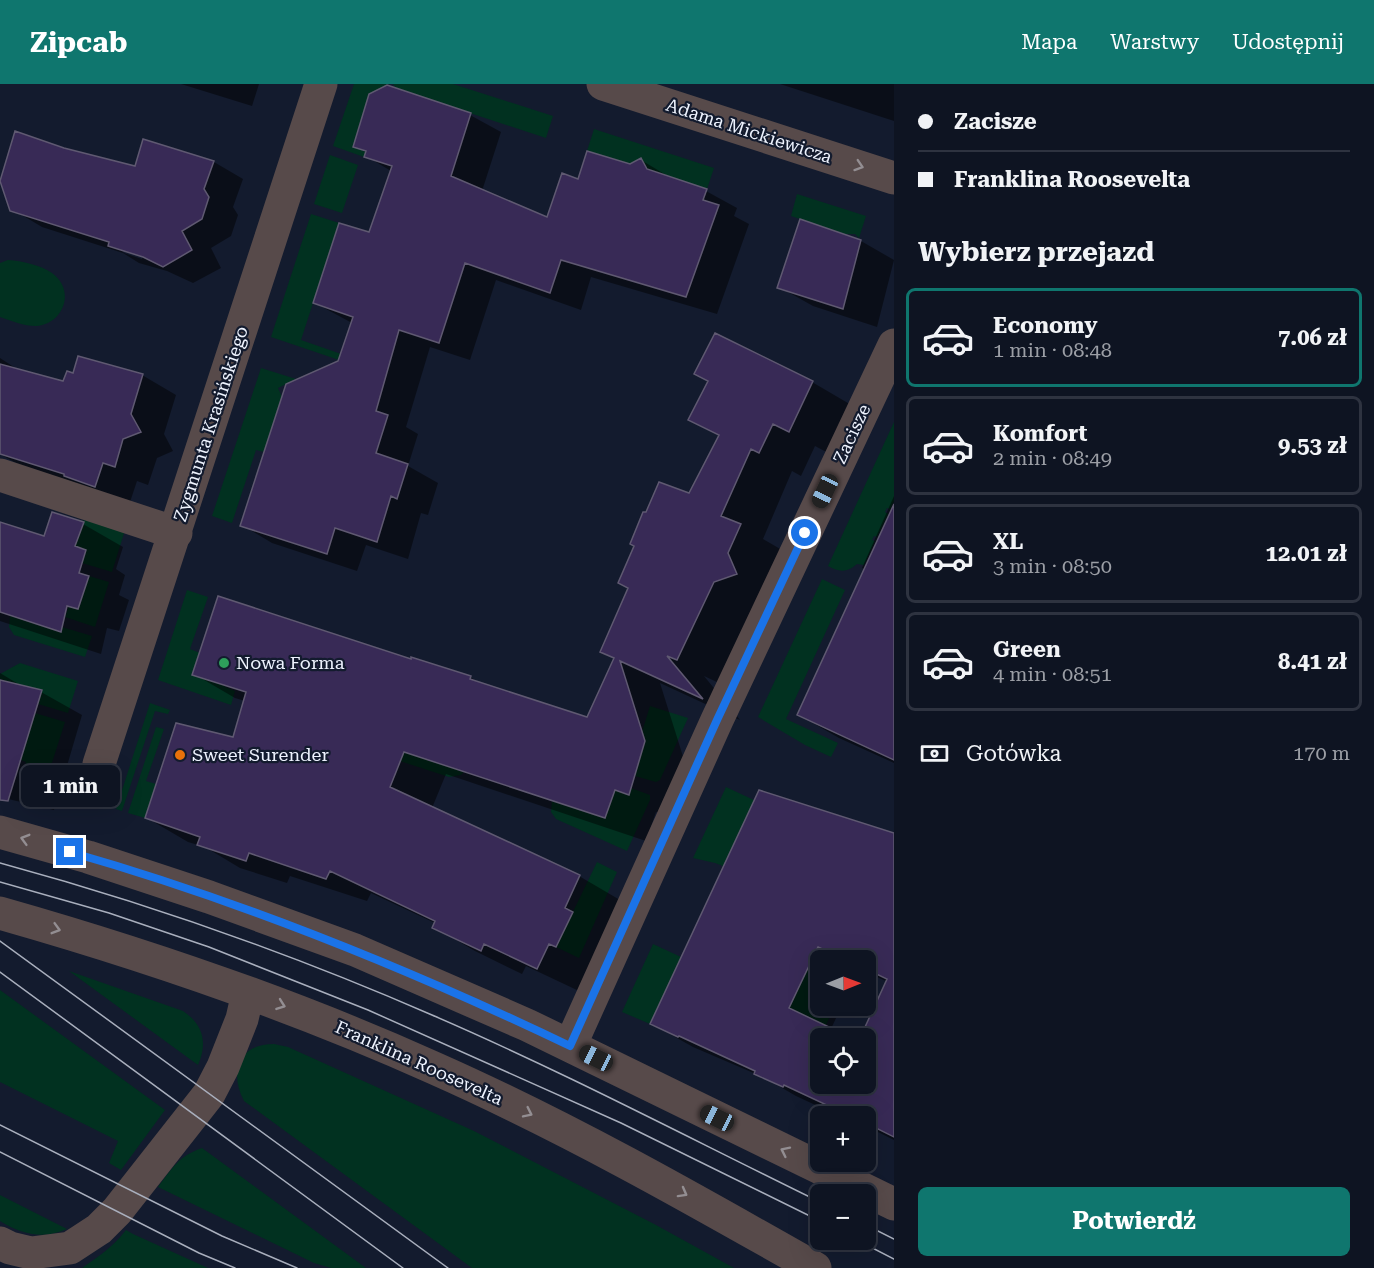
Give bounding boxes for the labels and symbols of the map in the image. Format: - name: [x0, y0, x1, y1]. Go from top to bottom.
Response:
- street label: Adama Mickiewicza: [663, 94, 835, 167]
- one-way arrow: [853, 159, 864, 172]
- street label: Zygmunta Krasińskiego: [169, 324, 252, 524]
- street label: Zacisze: [829, 400, 875, 467]
- car: [809, 471, 841, 511]
- route start: [791, 519, 818, 546]
- place label: Nowa Forma: [236, 652, 345, 673]
- marker: Nowa Forma: [217, 656, 231, 670]
- place label: Sweet Surender: [192, 744, 329, 765]
- marker: Sweet Surender: [173, 748, 187, 762]
- callout: 1 min: [20, 765, 119, 807]
- one-way arrow: [20, 834, 31, 846]
- route end: [56, 838, 83, 865]
- one-way arrow: [50, 922, 61, 934]
- north arrow: [810, 950, 876, 1016]
- one-way arrow: [274, 998, 285, 1010]
- street label: Franklina Roosevelta: [332, 1016, 507, 1109]
- car: [576, 1042, 616, 1074]
- car: [697, 1102, 737, 1134]
- one-way arrow: [522, 1106, 533, 1117]
- one-way arrow: [780, 1147, 791, 1158]
- one-way arrow: [677, 1186, 687, 1197]

